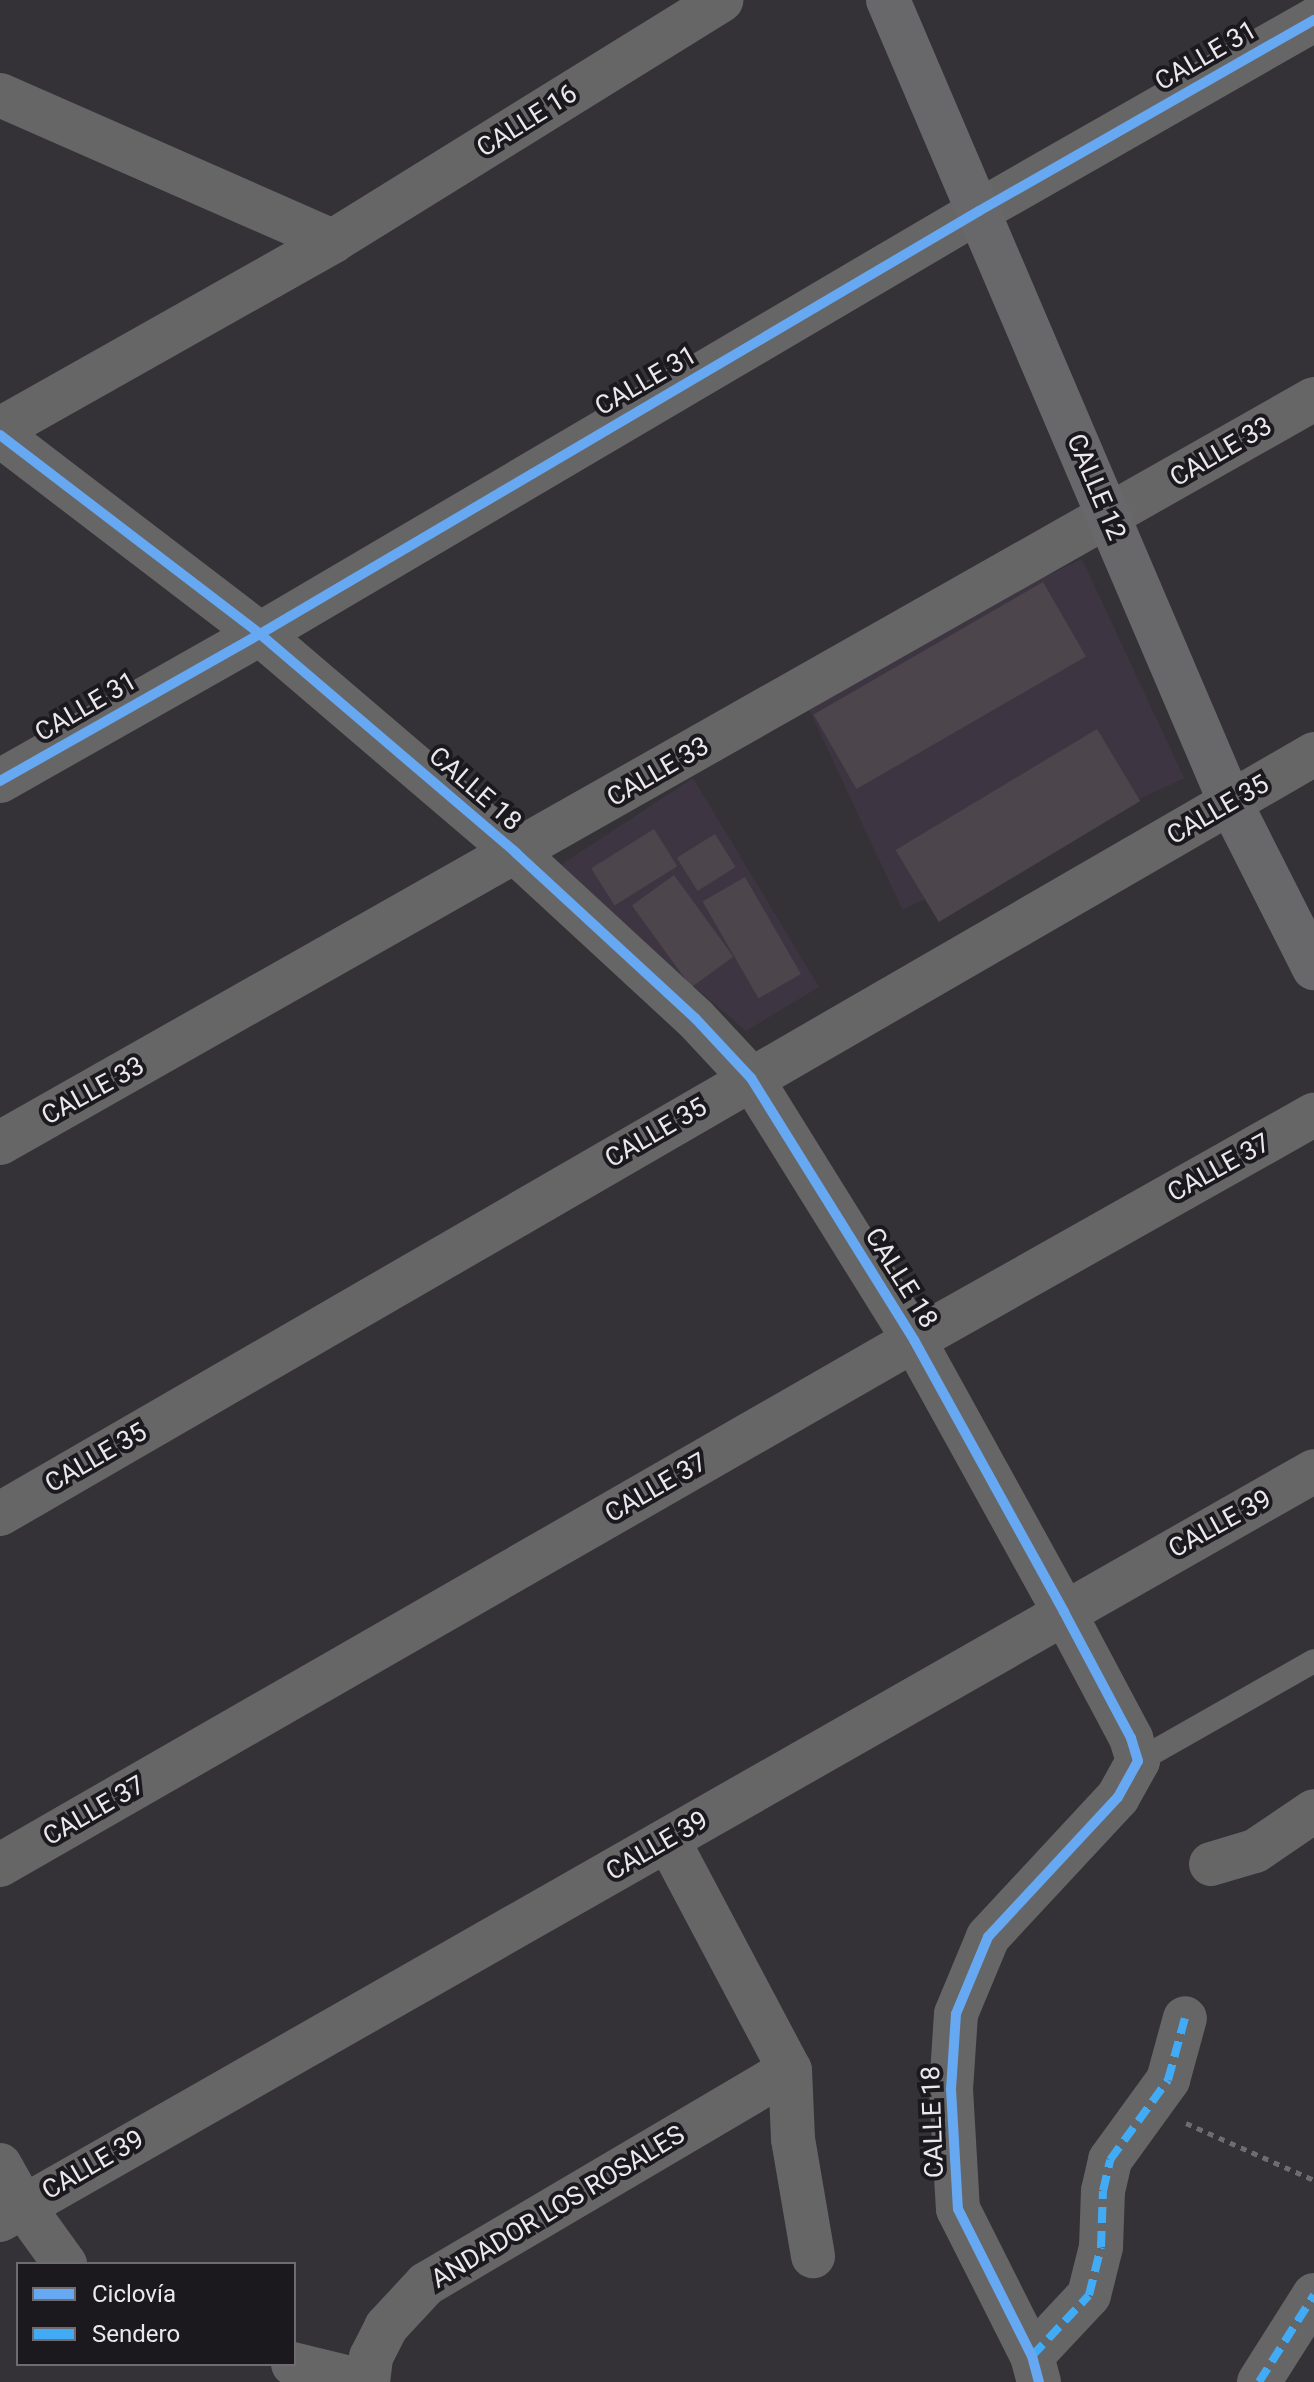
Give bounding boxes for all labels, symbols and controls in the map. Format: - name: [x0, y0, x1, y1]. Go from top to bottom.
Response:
- street label: CALLE 31: [1150, 14, 1262, 98]
- street label: CALLE 16: [471, 78, 583, 164]
- street label: CALLE 31: [590, 339, 702, 423]
- street label: CALLE 33: [1165, 410, 1277, 494]
- street label: CALLE 12: [1060, 429, 1132, 545]
- street label: CALLE 31: [30, 665, 142, 749]
- street label: CALLE 33: [602, 730, 714, 814]
- street label: CALLE 18: [422, 740, 528, 838]
- street label: CALLE 35: [1162, 768, 1274, 852]
- street label: CALLE 33: [36, 1050, 150, 1132]
- street label: CALLE 35: [600, 1091, 712, 1175]
- street label: CALLE 37: [1162, 1127, 1276, 1209]
- street label: CALLE 18: [858, 1222, 944, 1334]
- street label: CALLE 35: [40, 1416, 152, 1500]
- street label: CALLE 37: [600, 1446, 712, 1530]
- street label: CALLE 39: [1163, 1483, 1277, 1565]
- street label: CALLE 37: [38, 1769, 150, 1853]
- street label: CALLE 39: [601, 1804, 713, 1888]
- street label: CALLE 18: [915, 2065, 951, 2179]
- street label: ANDADOR LOS ROSALES: [426, 2119, 690, 2295]
- street label: CALLE 39: [37, 2123, 149, 2207]
- legend: [16, 2262, 296, 2366]
- text: Ciclovía: [92, 2280, 176, 2308]
- text: Sendero: [92, 2320, 180, 2348]

